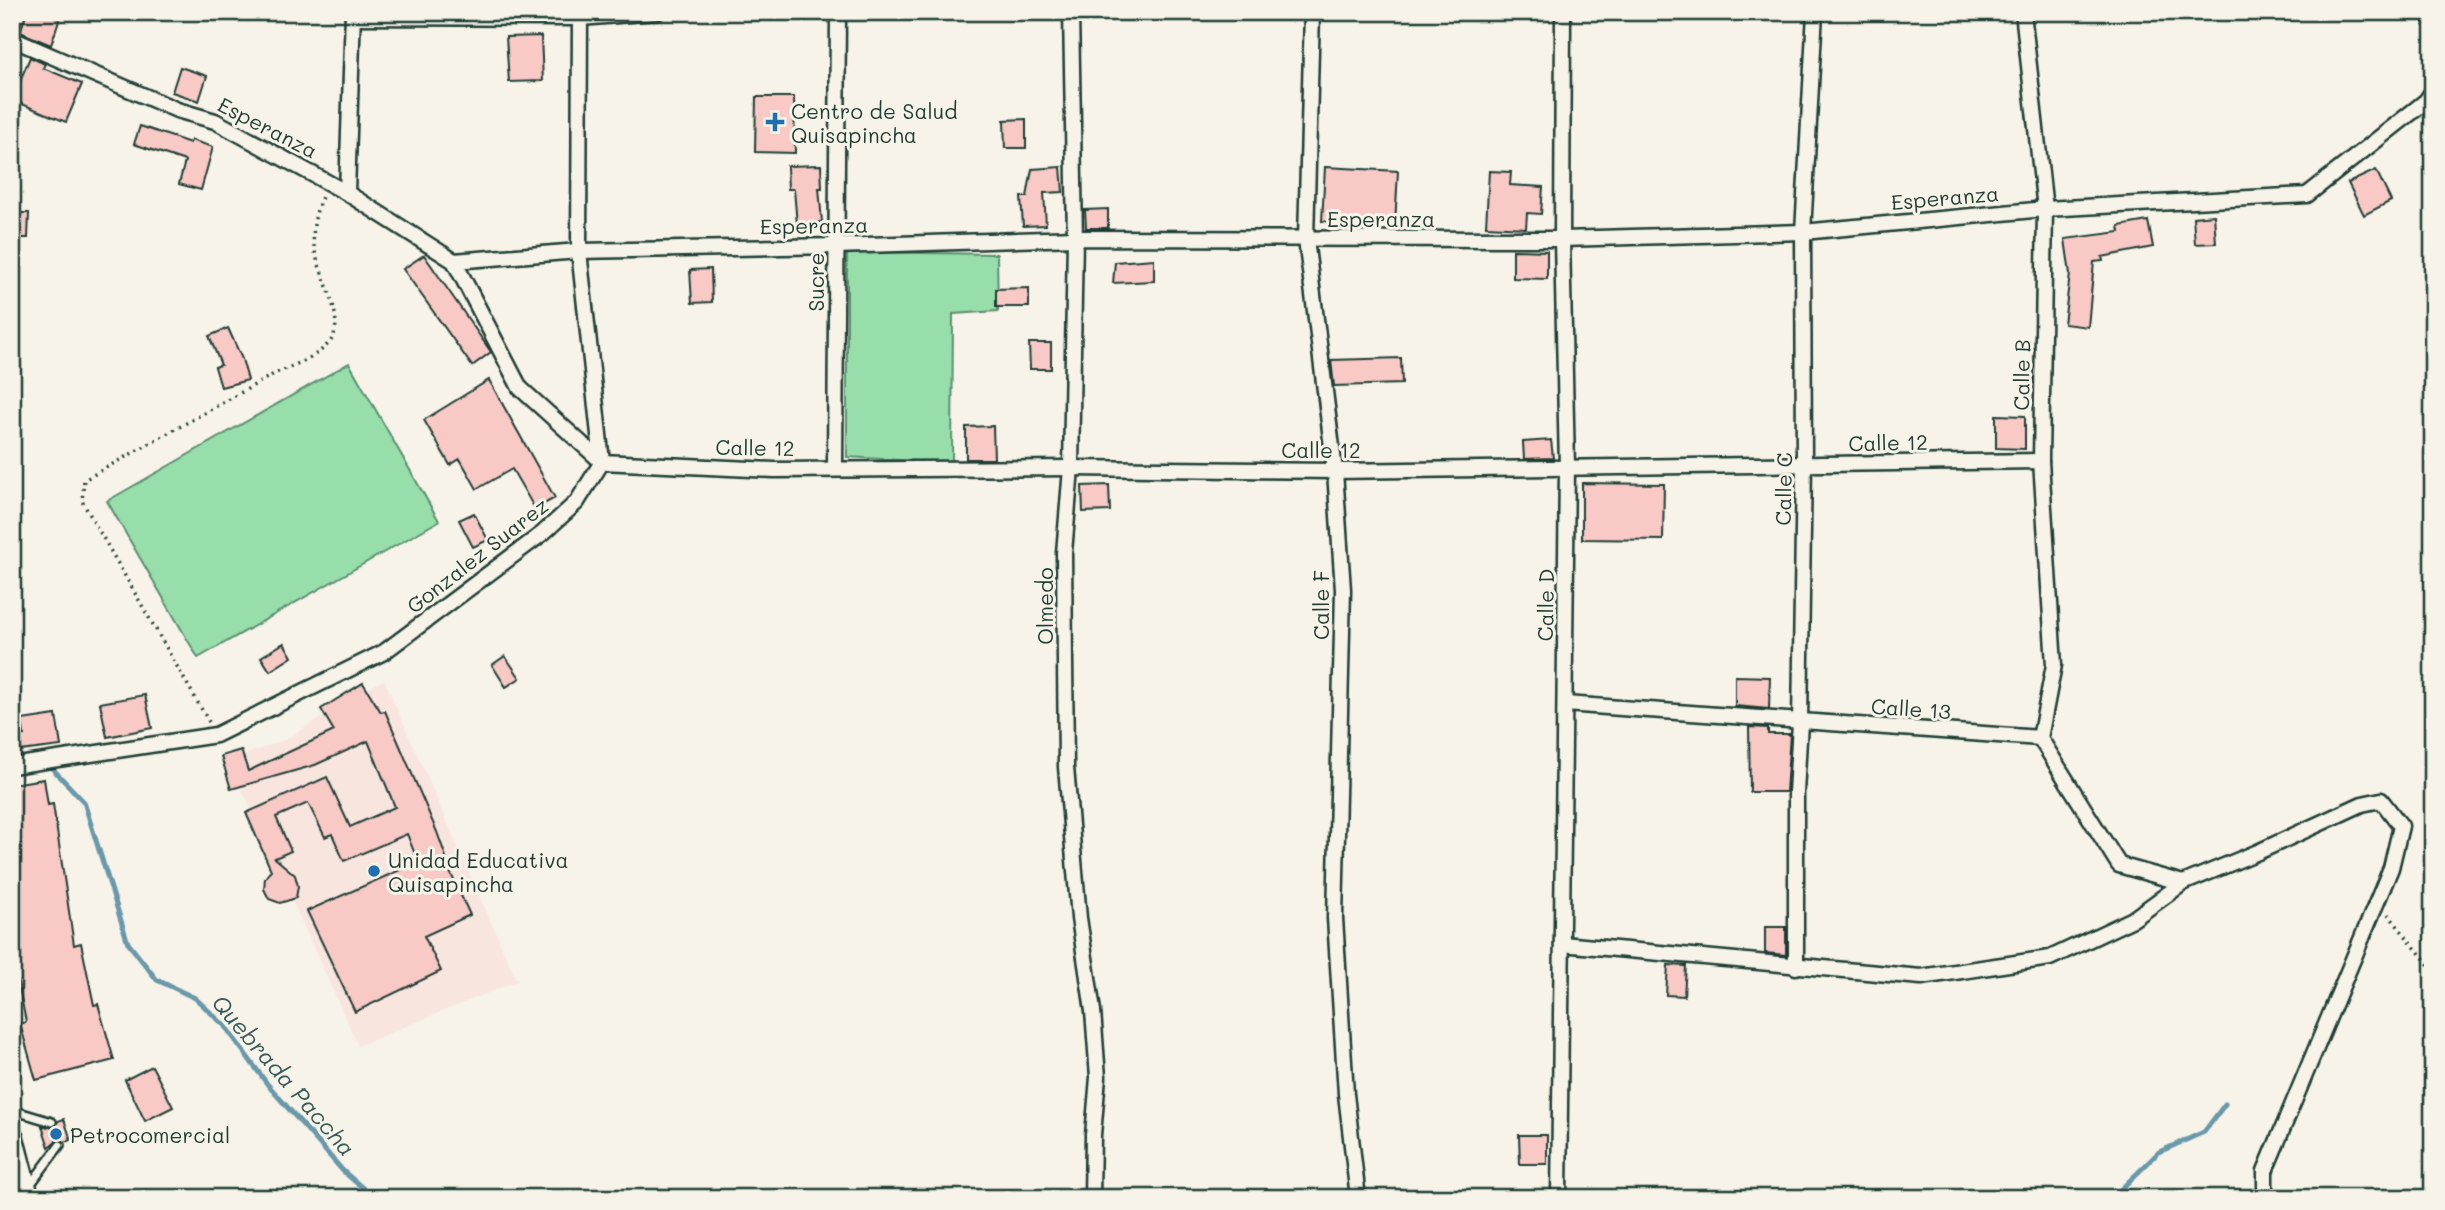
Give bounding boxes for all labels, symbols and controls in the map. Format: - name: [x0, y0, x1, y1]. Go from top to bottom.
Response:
- street label: Esperanza: [214, 90, 322, 164]
- place label: Centro de Salud Quisapincha: [791, 97, 958, 148]
- marker: Centro de Salud Quisapincha: [765, 112, 785, 132]
- street label: Esperanza: [1890, 179, 2000, 215]
- street label: Esperanza: [1327, 205, 1435, 232]
- street label: Esperanza: [760, 211, 868, 239]
- street label: Sucre: [802, 252, 829, 312]
- street label: Calle B: [2007, 339, 2035, 411]
- street label: Calle 12: [1848, 428, 1928, 456]
- street label: Calle 12: [715, 433, 795, 461]
- street label: Calle 12: [1281, 436, 1361, 463]
- street label: Calle C: [1769, 452, 1797, 526]
- street label: Gonzalez Suarez: [401, 491, 553, 619]
- street label: Olmedo: [1031, 567, 1058, 645]
- street label: Calle D: [1531, 568, 1559, 642]
- street label: Calle F: [1307, 570, 1334, 640]
- street label: Calle 13: [1870, 692, 1952, 724]
- place label: Unidad Educativa Quisapincha: [388, 846, 569, 897]
- marker: Unidad Educativa Quisapincha: [366, 863, 382, 879]
- water label: Quebrada Paccha: [206, 988, 362, 1162]
- place label: Petrocomercial: [70, 1121, 230, 1148]
- marker: Petrocomercial: [48, 1126, 64, 1142]

